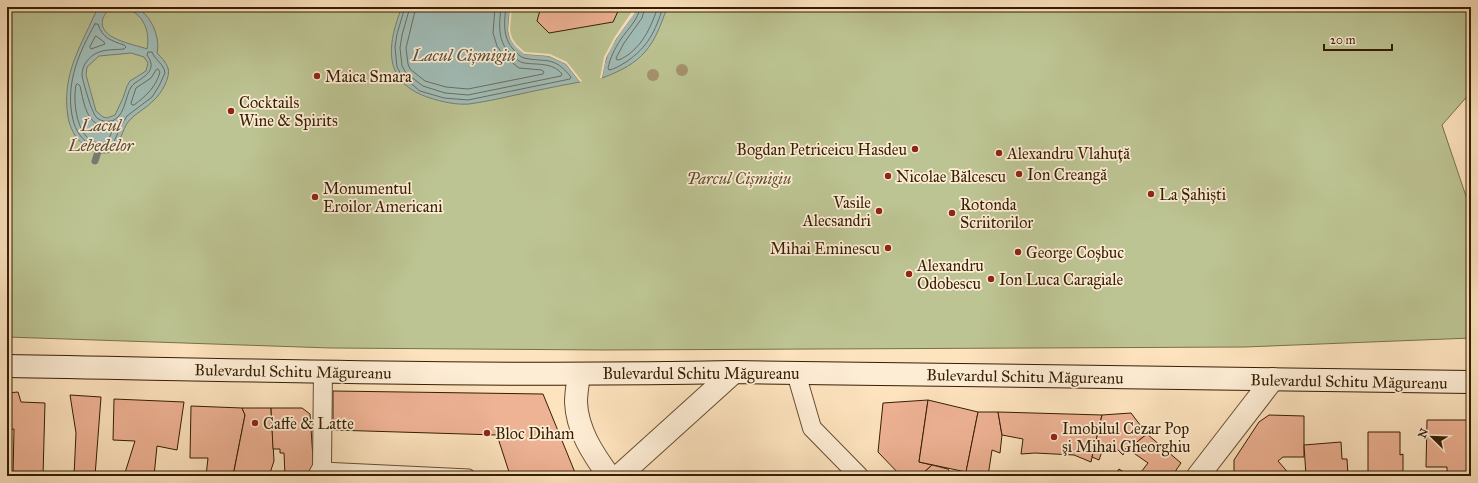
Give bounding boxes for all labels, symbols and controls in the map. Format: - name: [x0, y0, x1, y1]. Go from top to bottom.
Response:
- scale bar: [1324, 26, 1392, 52]
- text: 20 m: [1330, 33, 1356, 47]
- water label: Lacul Cișmigiu: [411, 45, 516, 66]
- place label: Maica Smara: [325, 67, 412, 86]
- marker: Maica Smara: [312, 71, 322, 81]
- place label: Cocktails Wine & Spirits: [239, 93, 338, 130]
- marker: Cocktails Wine & Spirits: [226, 106, 236, 116]
- water label: Lacul Lebedelor: [67, 115, 135, 156]
- place label: Bogdan Petriceicu Hasdeu: [736, 140, 907, 160]
- marker: Bogdan Petriceicu Hasdeu: [910, 144, 920, 154]
- place label: Alexandru Vlahuță: [1006, 144, 1130, 163]
- marker: Alexandru Vlahuță: [994, 148, 1004, 158]
- place label: Ion Creangă: [1027, 165, 1107, 185]
- place label: Nicolae Bălcescu: [896, 167, 1007, 186]
- park label: Parcul Cișmigiu: [687, 169, 791, 188]
- marker: Ion Creangă: [1014, 169, 1024, 179]
- marker: Nicolae Bălcescu: [883, 171, 893, 181]
- place label: Monumentul Eroilor Americani: [323, 179, 443, 216]
- place label: La Șahiști: [1159, 185, 1227, 204]
- marker: La Șahiști: [1146, 189, 1156, 199]
- marker: Monumentul Eroilor Americani: [310, 192, 320, 202]
- place label: Vasile Alecsandri: [802, 193, 872, 230]
- place label: Rotonda Scriitorilor: [960, 195, 1033, 232]
- marker: Vasile Alecsandri: [874, 206, 884, 216]
- marker: Rotonda Scriitorilor: [947, 208, 957, 218]
- place label: Mihai Eminescu: [770, 239, 880, 258]
- marker: Mihai Eminescu: [883, 243, 893, 253]
- place label: George Coșbuc: [1026, 243, 1124, 263]
- marker: George Coșbuc: [1013, 247, 1023, 257]
- place label: Alexandru Odobescu: [916, 256, 984, 293]
- marker: Alexandru Odobescu: [904, 269, 914, 279]
- place label: Ion Luca Caragiale: [999, 270, 1123, 290]
- marker: Ion Luca Caragiale: [986, 274, 996, 284]
- street label: Bulevardul Schitu Măgureanu: [194, 360, 392, 384]
- street label: Bulevardul Schitu Măgureanu: [602, 364, 800, 384]
- street label: Bulevardul Schitu Măgureanu: [926, 365, 1124, 389]
- street label: Bulevardul Schitu Măgureanu: [1250, 370, 1448, 394]
- place label: Caffe & Latte: [263, 414, 354, 433]
- north arrow: [1412, 417, 1452, 457]
- marker: Caffe & Latte: [250, 418, 260, 428]
- place label: Imobilul Cezar Pop şi Mihai Gheorghiu: [1062, 419, 1191, 457]
- place label: Bloc Diham: [495, 424, 575, 443]
- text: N: [1415, 426, 1431, 440]
- marker: Bloc Diham: [482, 428, 492, 438]
- marker: Imobilul Cezar Pop şi Mihai Gheorghiu: [1049, 432, 1059, 442]

